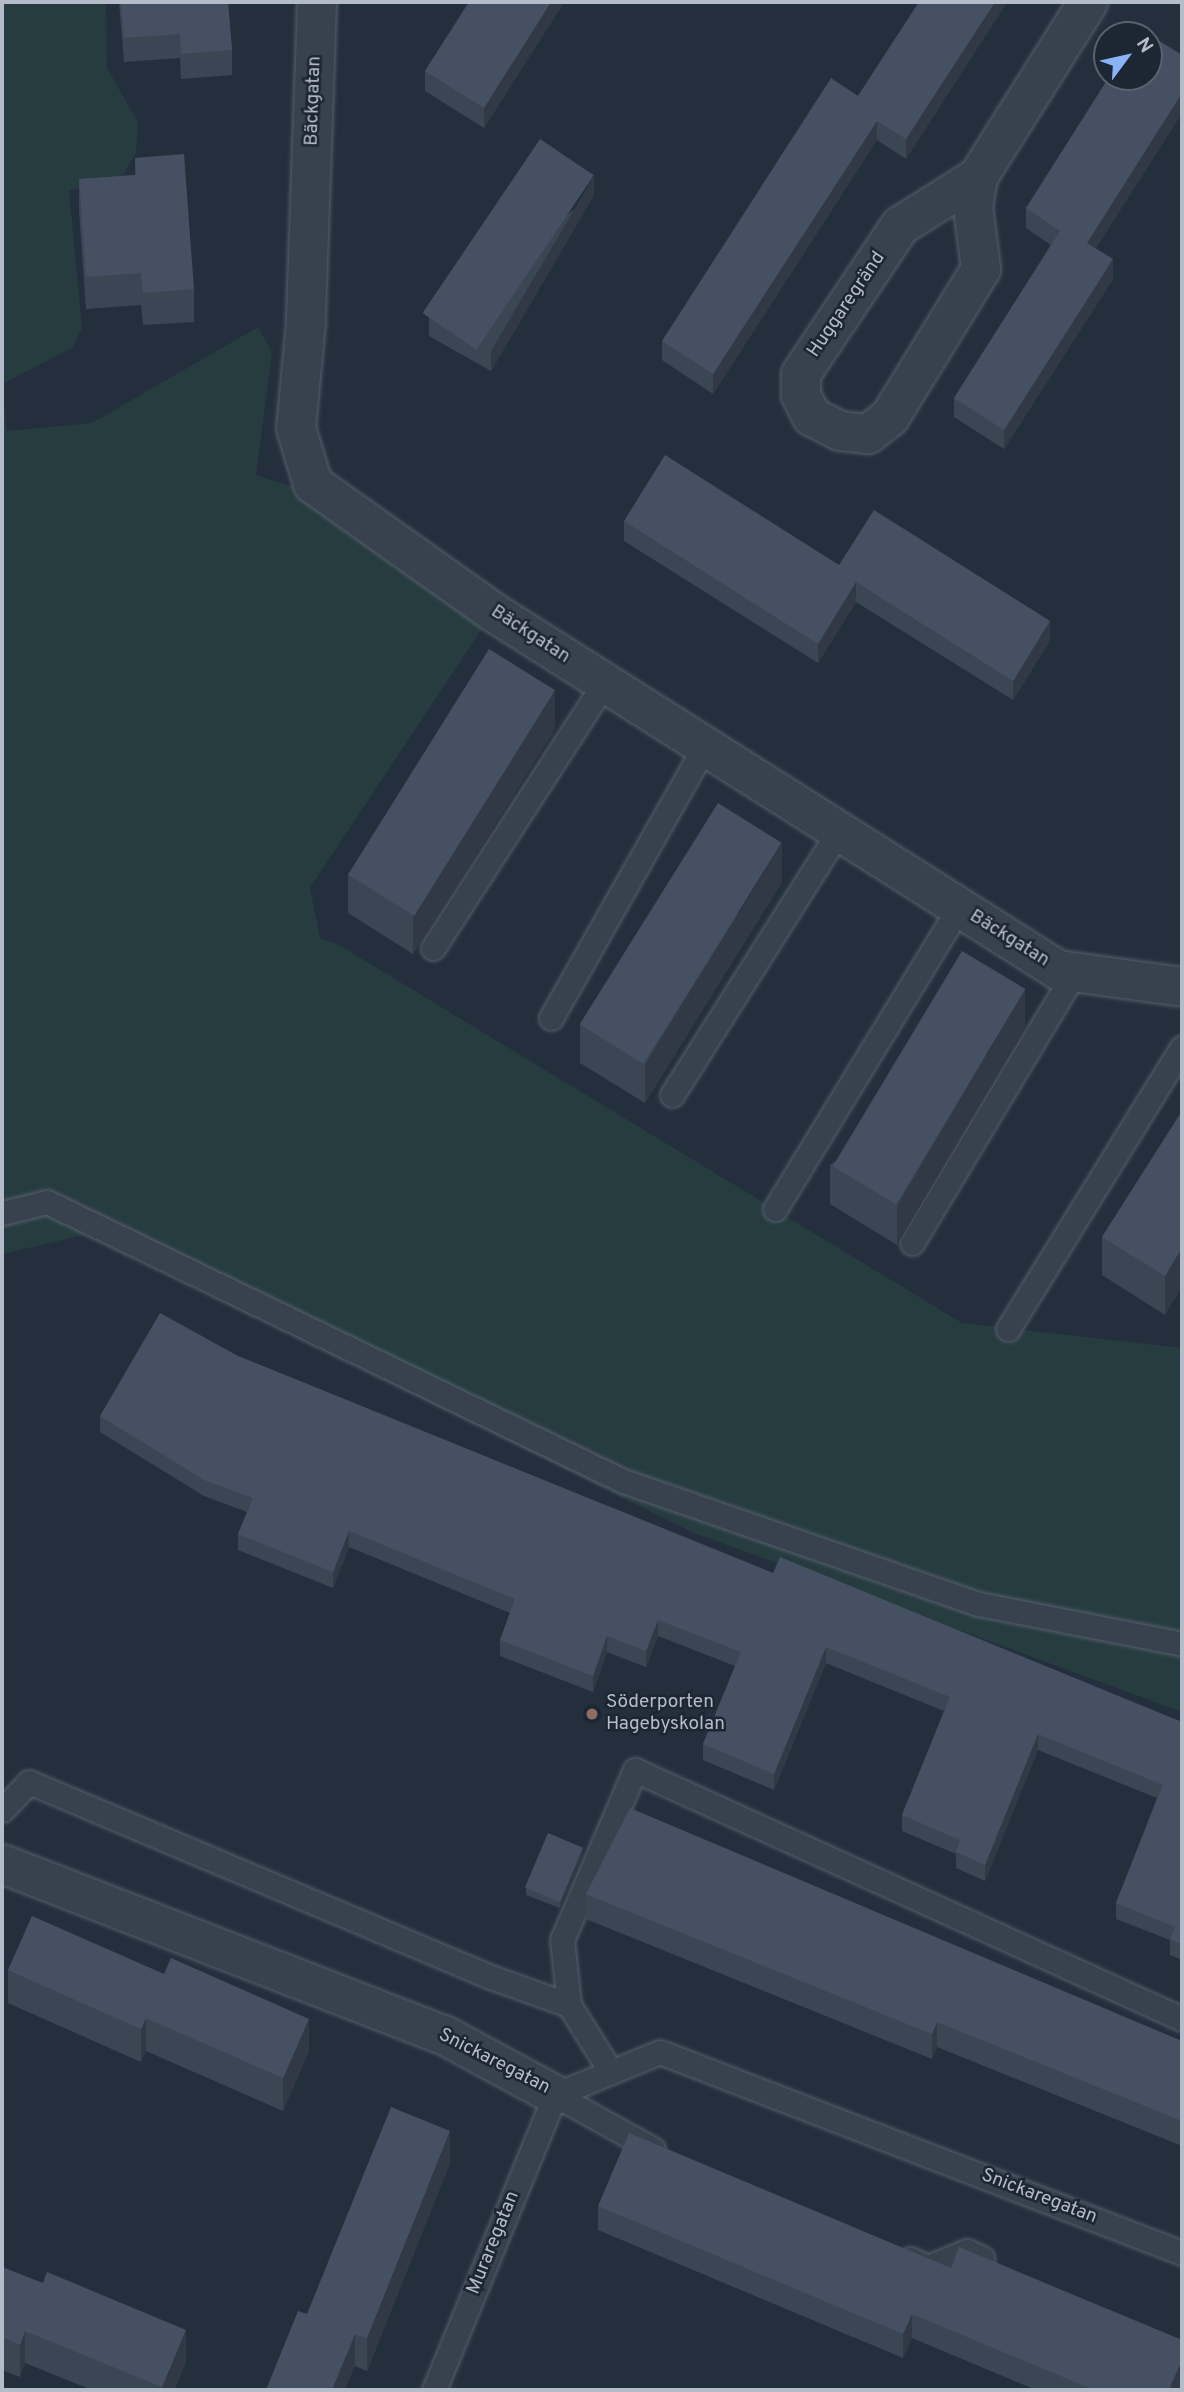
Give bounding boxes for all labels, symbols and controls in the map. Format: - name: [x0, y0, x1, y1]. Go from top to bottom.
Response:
- north arrow: [1093, 21, 1163, 91]
- text: N: [1130, 33, 1158, 58]
- street label: Bäckgatan: [301, 56, 327, 146]
- street label: Huggaregränd: [803, 248, 891, 362]
- street label: Bäckgatan: [486, 601, 574, 669]
- street label: Bäckgatan: [965, 906, 1053, 972]
- place label: Söderporten Hagebyskolan: [606, 1692, 725, 1736]
- marker: Söderporten Hagebyskolan: [584, 1706, 600, 1722]
- street label: Snickaregatan: [434, 2024, 554, 2100]
- street label: Snickaregatan: [978, 2164, 1100, 2230]
- street label: Muraregatan: [463, 2188, 525, 2298]

